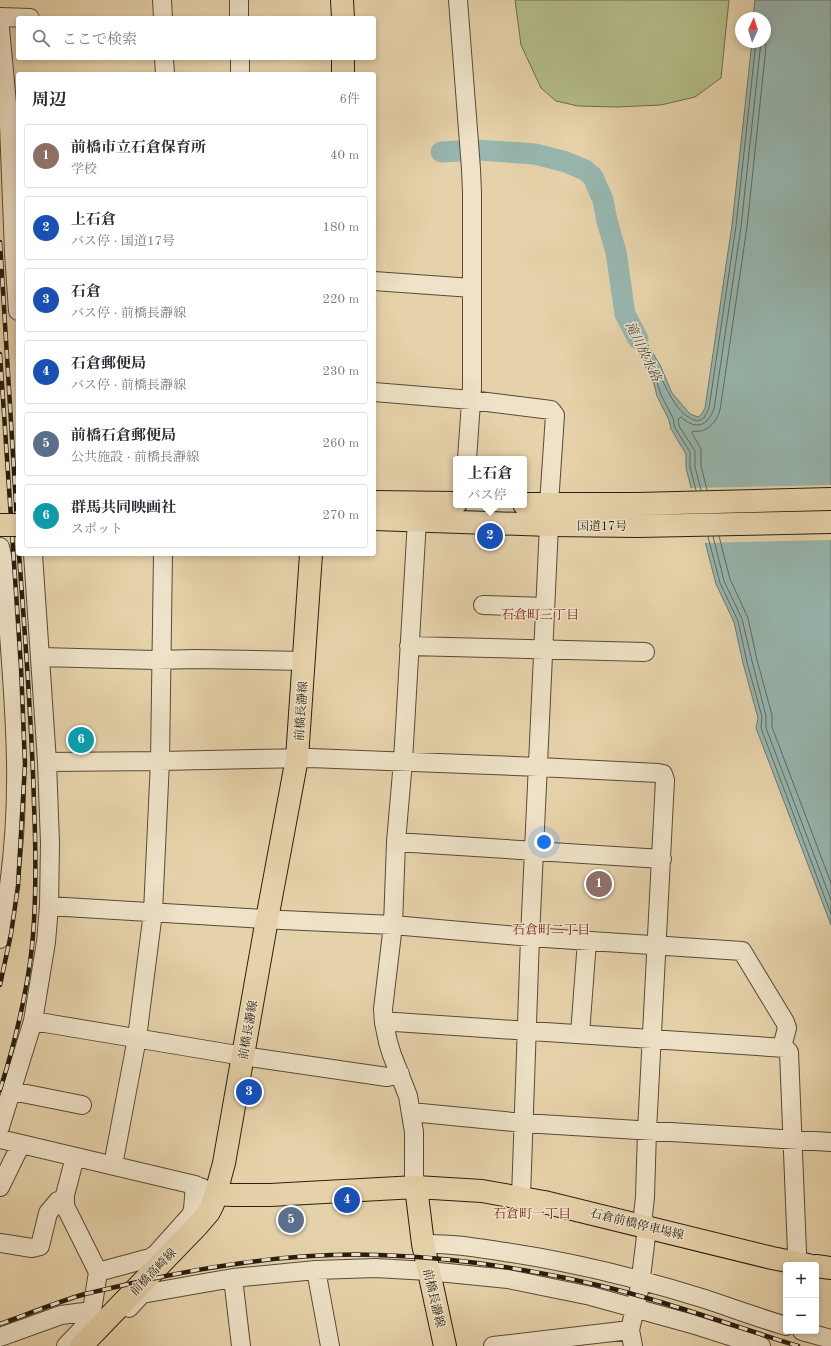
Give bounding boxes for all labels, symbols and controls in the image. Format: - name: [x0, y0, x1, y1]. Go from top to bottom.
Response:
- north arrow: [735, 12, 771, 48]
- search box: [16, 16, 376, 60]
- icon: search: [30, 27, 52, 49]
- text: ここで検索: [62, 33, 137, 48]
- text: 周辺: [32, 92, 66, 109]
- text: 6件: [339, 93, 360, 106]
- text: 前橋市立石倉保育所: [71, 141, 206, 156]
- text: 1: [42, 149, 50, 162]
- text: 40 m: [330, 149, 359, 162]
- text: 学校: [71, 163, 97, 176]
- text: 上石倉: [71, 213, 116, 228]
- text: 2: [42, 221, 50, 234]
- text: 180 m: [322, 221, 359, 234]
- text: バス停 · 国道17号: [71, 235, 175, 248]
- text: 石倉: [71, 285, 101, 300]
- text: 3: [42, 293, 50, 306]
- text: 220 m: [322, 293, 359, 306]
- text: バス停 · 前橋長瀞線: [71, 307, 186, 320]
- water label: 滝川放水路: [623, 319, 664, 385]
- text: 石倉郵便局: [71, 357, 146, 372]
- text: 4: [42, 365, 50, 378]
- text: 230 m: [322, 365, 359, 378]
- text: バス停 · 前橋長瀞線: [71, 379, 186, 392]
- text: 前橋石倉郵便局: [71, 429, 176, 444]
- text: 5: [42, 437, 50, 450]
- text: 260 m: [322, 437, 359, 450]
- text: 公共施設 · 前橋長瀞線: [71, 451, 199, 464]
- popup: [453, 456, 527, 508]
- text: 上石倉: [467, 467, 513, 482]
- text: バス停: [467, 489, 507, 502]
- text: 群馬共同映画社: [71, 501, 176, 516]
- text: 6: [42, 509, 50, 522]
- text: 270 m: [322, 509, 359, 522]
- street label: 国道17号: [577, 519, 627, 533]
- pin: 2: [477, 521, 503, 551]
- text: スポット: [71, 523, 123, 536]
- district label: 石倉町三丁目: [501, 608, 579, 622]
- street label: 前橋長瀞線: [292, 681, 310, 741]
- pin: 6: [68, 725, 94, 755]
- your location: [534, 832, 554, 852]
- pin: 1: [586, 869, 612, 899]
- district label: 石倉町二丁目: [512, 923, 590, 937]
- street label: 前橋長瀞線: [236, 999, 260, 1061]
- pin: 3: [236, 1077, 262, 1107]
- pin: 4: [334, 1185, 360, 1215]
- pin: 5: [278, 1205, 304, 1235]
- street label: 石倉前橋停車場線: [589, 1206, 685, 1242]
- district label: 石倉町一丁目: [493, 1207, 571, 1221]
- street label: 前橋高崎線: [127, 1246, 179, 1298]
- map controls: [783, 1262, 819, 1334]
- button: +: [783, 1262, 819, 1298]
- street label: 前橋長瀞線: [420, 1267, 448, 1329]
- button: −: [783, 1298, 819, 1334]

